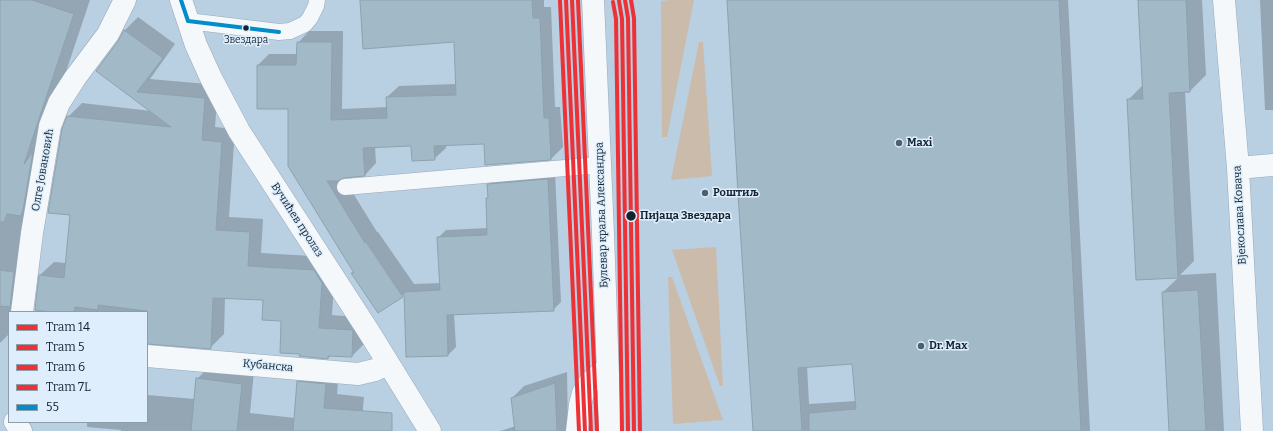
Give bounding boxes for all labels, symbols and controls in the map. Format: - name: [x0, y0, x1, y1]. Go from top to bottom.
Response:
- marker: Звездара: [241, 23, 251, 33]
- place label: Звездара: [224, 34, 268, 46]
- street label: Олге Јовановић: [29, 128, 57, 212]
- place label: Maxi: [907, 136, 932, 150]
- marker: Maxi: [894, 138, 904, 148]
- street label: Булевар краља Александра: [593, 142, 611, 288]
- street label: Вјекослава Ковача: [1231, 165, 1249, 265]
- street label: Вучићев пролаз: [268, 181, 326, 259]
- place label: Роштиљ: [713, 186, 759, 200]
- marker: Роштиљ: [700, 188, 710, 198]
- marker: Пијаца Звездара: [624, 209, 638, 223]
- place label: Пијаца Звездара: [640, 209, 731, 223]
- legend: [8, 311, 148, 423]
- text: Tram 14: [46, 320, 90, 334]
- place label: Dr. Max: [929, 339, 967, 353]
- text: Tram 5: [46, 340, 84, 354]
- marker: Dr. Max: [916, 341, 926, 351]
- street label: Кубанска: [242, 357, 294, 375]
- text: Tram 6: [46, 360, 85, 374]
- text: Tram 7L: [46, 380, 91, 394]
- text: 55: [46, 400, 59, 414]

